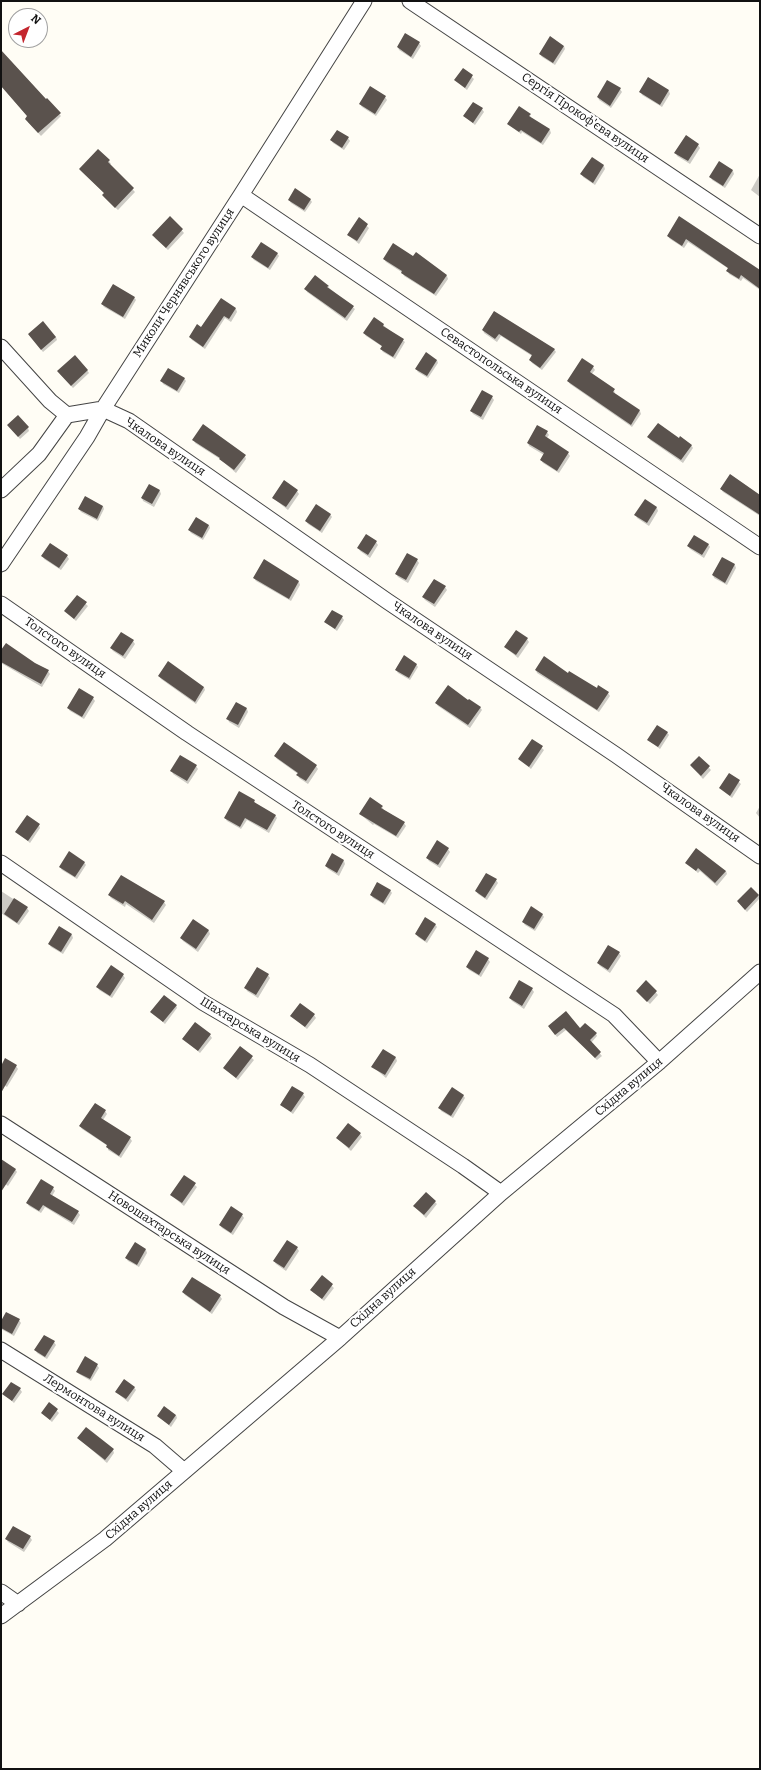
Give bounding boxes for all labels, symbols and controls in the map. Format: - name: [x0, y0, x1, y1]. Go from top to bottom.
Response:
- north arrow: [8, 8, 48, 48]
- text: N: [28, 12, 43, 27]
- street label: Сергія Прокоф'єва вулиця: [519, 70, 651, 166]
- street label: Миколи Чернявського вулиця: [130, 206, 238, 360]
- street label: Севастопольська вулиця: [437, 325, 565, 417]
- street label: Чкалова вулиця: [122, 415, 208, 479]
- street label: Чкалова вулиця: [389, 599, 475, 663]
- street label: Толстого вулиця: [22, 615, 108, 681]
- street label: Чкалова вулиця: [658, 780, 742, 846]
- street label: Толстого вулиця: [289, 798, 377, 862]
- street label: Шахтарська вулиця: [197, 994, 303, 1066]
- street label: Східна вулиця: [592, 1055, 666, 1119]
- street label: Новошахтарська вулиця: [105, 1188, 233, 1278]
- street label: Східна вулиця: [347, 1265, 419, 1331]
- street label: Лермонтова вулиця: [41, 1371, 147, 1445]
- street label: Східна вулиця: [103, 1477, 175, 1543]

